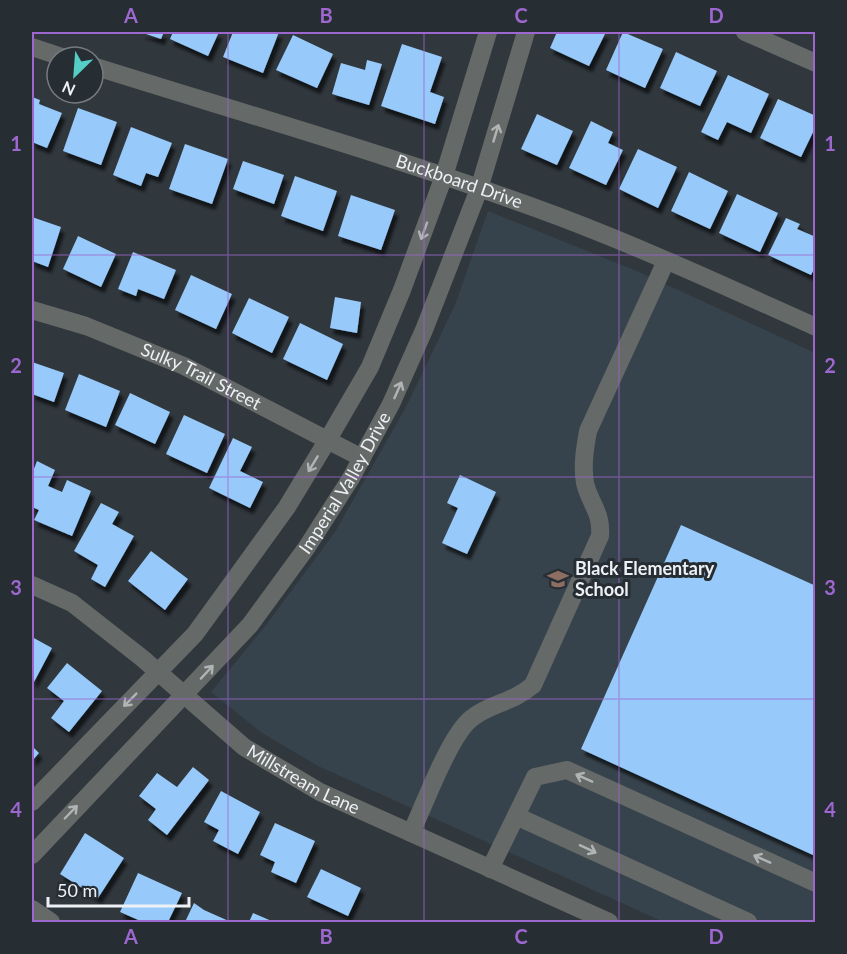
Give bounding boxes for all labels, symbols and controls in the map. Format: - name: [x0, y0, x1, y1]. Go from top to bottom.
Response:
- text: A: [123, 3, 138, 27]
- text: B: [319, 3, 333, 27]
- text: C: [514, 3, 528, 27]
- text: D: [708, 3, 724, 27]
- north arrow: [45, 45, 105, 105]
- text: N: [59, 78, 78, 100]
- one-way arrow: [491, 124, 502, 143]
- text: 1: [10, 131, 22, 155]
- text: 1: [824, 131, 836, 155]
- street label: Buckboard Drive: [393, 149, 526, 212]
- one-way arrow: [417, 221, 428, 240]
- street label: Sulky Trail Street: [138, 338, 266, 414]
- text: 2: [10, 353, 22, 377]
- text: 2: [824, 353, 836, 377]
- one-way arrow: [393, 381, 404, 399]
- street label: Imperial Valley Drive: [294, 408, 395, 558]
- one-way arrow: [307, 455, 319, 472]
- place label: Black Elementary School: [575, 557, 715, 600]
- school or university icon: Black Elementary School: [546, 567, 570, 591]
- text: 3: [10, 575, 22, 599]
- text: 3: [824, 575, 836, 599]
- one-way arrow: [200, 664, 214, 679]
- one-way arrow: [123, 692, 137, 707]
- street label: Millstream Lane: [243, 739, 363, 818]
- one-way arrow: [576, 772, 594, 784]
- text: 4: [10, 797, 22, 821]
- text: 4: [824, 797, 836, 821]
- one-way arrow: [64, 804, 79, 819]
- one-way arrow: [578, 844, 596, 856]
- one-way arrow: [754, 852, 772, 864]
- scale bar: [48, 870, 189, 908]
- text: 50 m: [57, 879, 97, 901]
- text: A: [123, 924, 138, 948]
- text: B: [319, 924, 333, 948]
- text: C: [514, 924, 528, 948]
- text: D: [708, 924, 724, 948]

